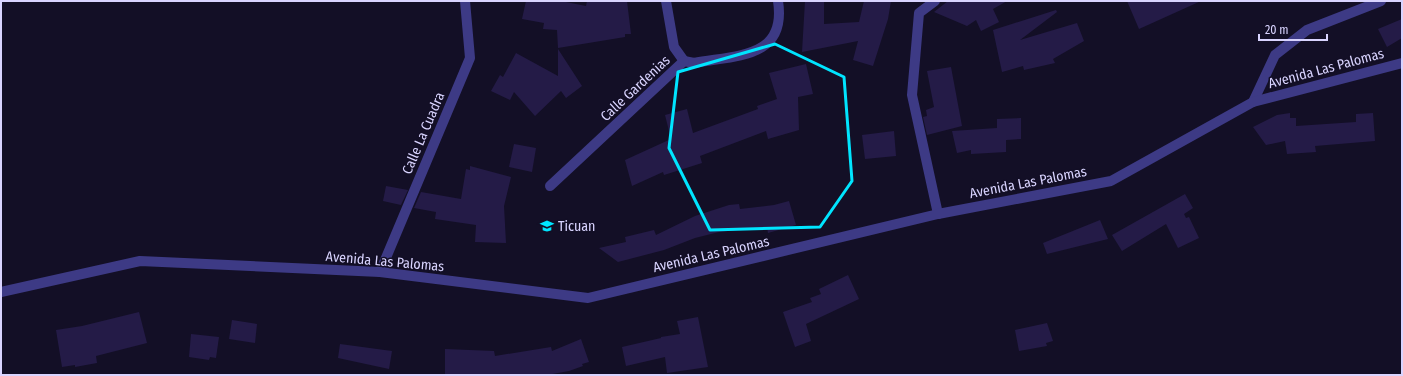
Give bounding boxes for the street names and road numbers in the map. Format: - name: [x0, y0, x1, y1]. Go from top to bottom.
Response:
- street label: Avenida Las Palomas: [1266, 45, 1386, 92]
- street label: Calle Gardenias: [597, 52, 674, 125]
- street label: Calle La Cuadra: [399, 90, 448, 177]
- street label: Avenida Las Palomas: [968, 163, 1088, 202]
- street label: Avenida Las Palomas: [651, 233, 771, 276]
- street label: Avenida Las Palomas: [325, 248, 445, 275]

